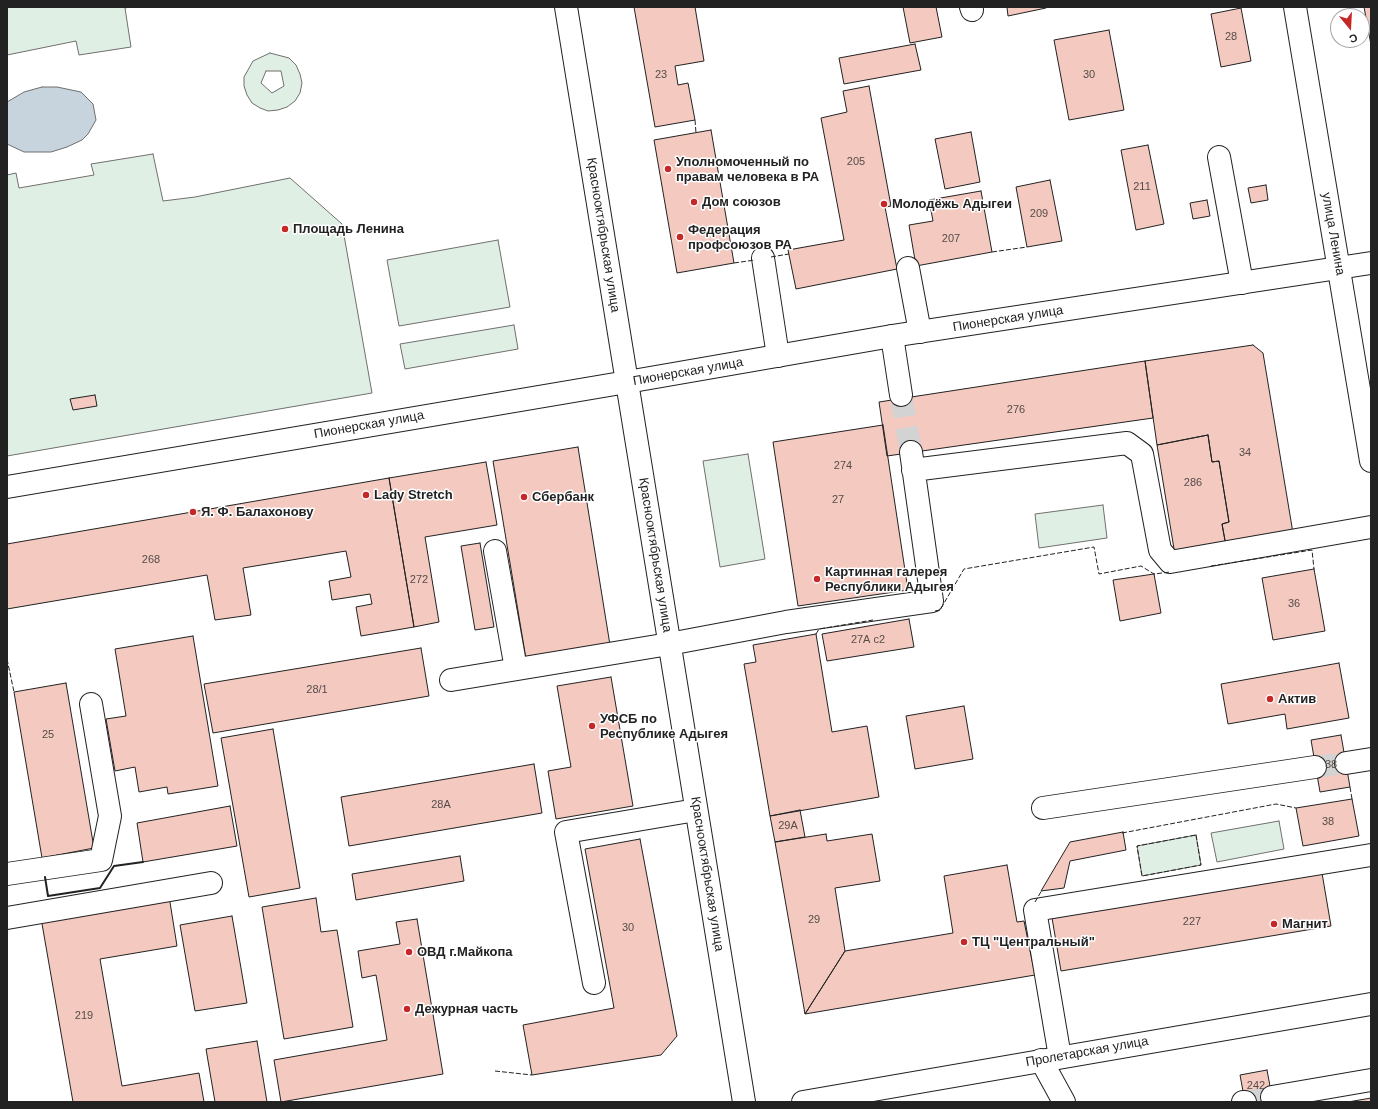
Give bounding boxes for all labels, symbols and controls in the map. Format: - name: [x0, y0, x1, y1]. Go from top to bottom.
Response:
- north arrow: [1330, 8, 1370, 48]
- house number: 28: [1225, 30, 1237, 44]
- text: С: [1348, 32, 1359, 45]
- house number: 23: [655, 68, 667, 82]
- house number: 30: [1083, 68, 1095, 82]
- place label: Уполномоченный по правам человека в РА: [676, 154, 819, 185]
- house number: 205: [847, 155, 865, 169]
- street label: Краснооктябрьская улица: [583, 156, 623, 314]
- marker: Уполномоченный по правам человека в РА: [663, 164, 673, 174]
- house number: 211: [1133, 180, 1151, 194]
- street label: улица Ленина: [1318, 191, 1348, 277]
- place label: Дом союзов: [702, 194, 781, 210]
- place label: Молодёжь Адыгеи: [892, 196, 1012, 212]
- marker: Дом союзов: [689, 197, 699, 207]
- marker: Молодёжь Адыгеи: [879, 199, 889, 209]
- house number: 209: [1030, 207, 1048, 221]
- place label: Площадь Ленина: [293, 221, 404, 237]
- place label: Федерация профсоюзов РА: [688, 222, 792, 253]
- marker: Площадь Ленина: [280, 224, 290, 234]
- marker: Федерация профсоюзов РА: [675, 232, 685, 242]
- house number: 207: [942, 232, 960, 246]
- street label: Пионерская улица: [952, 303, 1064, 335]
- street label: Пионерская улица: [632, 355, 744, 389]
- house number: 276: [1007, 403, 1025, 417]
- street label: Пионерская улица: [313, 408, 425, 442]
- house number: 34: [1239, 446, 1251, 460]
- house number: 274: [834, 459, 852, 473]
- street label: Краснооктябрьская улица: [635, 476, 675, 634]
- house number: 286: [1184, 476, 1202, 490]
- place label: Lady Stretch: [374, 487, 453, 503]
- place label: Сбербанк: [532, 489, 594, 505]
- marker: Lady Stretch: [361, 490, 371, 500]
- marker: Сбербанк: [519, 492, 529, 502]
- house number: 27: [832, 493, 844, 507]
- place label: Я. Ф. Балахонову: [201, 504, 313, 520]
- marker: Я. Ф. Балахонову: [188, 507, 198, 517]
- house number: 268: [142, 553, 160, 567]
- place label: Картинная галерея Республики Адыгея: [825, 564, 954, 595]
- house number: 272: [410, 573, 428, 587]
- marker: Картинная галерея Республики Адыгея: [812, 574, 822, 584]
- house number: 36: [1288, 597, 1300, 611]
- house number: 27А с2: [851, 633, 885, 647]
- house number: 28/1: [306, 683, 328, 697]
- place label: Актив: [1278, 691, 1316, 707]
- marker: Актив: [1265, 694, 1275, 704]
- place label: УФСБ по Республике Адыгея: [600, 711, 728, 742]
- marker: УФСБ по Республике Адыгея: [587, 721, 597, 731]
- house number: 25: [42, 728, 54, 742]
- house number: 38: [1325, 758, 1337, 772]
- street label: Краснооктябрьская улица: [687, 795, 727, 953]
- house number: 28А: [431, 798, 451, 812]
- house number: 38: [1322, 815, 1334, 829]
- house number: 29А: [778, 819, 798, 833]
- house number: 29: [808, 913, 820, 927]
- house number: 227: [1183, 915, 1201, 929]
- place label: Магнит: [1282, 916, 1328, 932]
- marker: Магнит: [1269, 919, 1279, 929]
- house number: 30: [622, 921, 634, 935]
- place label: ТЦ "Центральный": [972, 934, 1095, 950]
- marker: ТЦ "Центральный": [959, 937, 969, 947]
- place label: ОВД г.Майкопа: [417, 944, 512, 960]
- marker: ОВД г.Майкопа: [404, 947, 414, 957]
- place label: Дежурная часть: [415, 1001, 518, 1017]
- marker: Дежурная часть: [402, 1004, 412, 1014]
- house number: 219: [75, 1009, 93, 1023]
- street label: Пролетарская улица: [1024, 1034, 1150, 1070]
- house number: 242: [1247, 1079, 1265, 1093]

